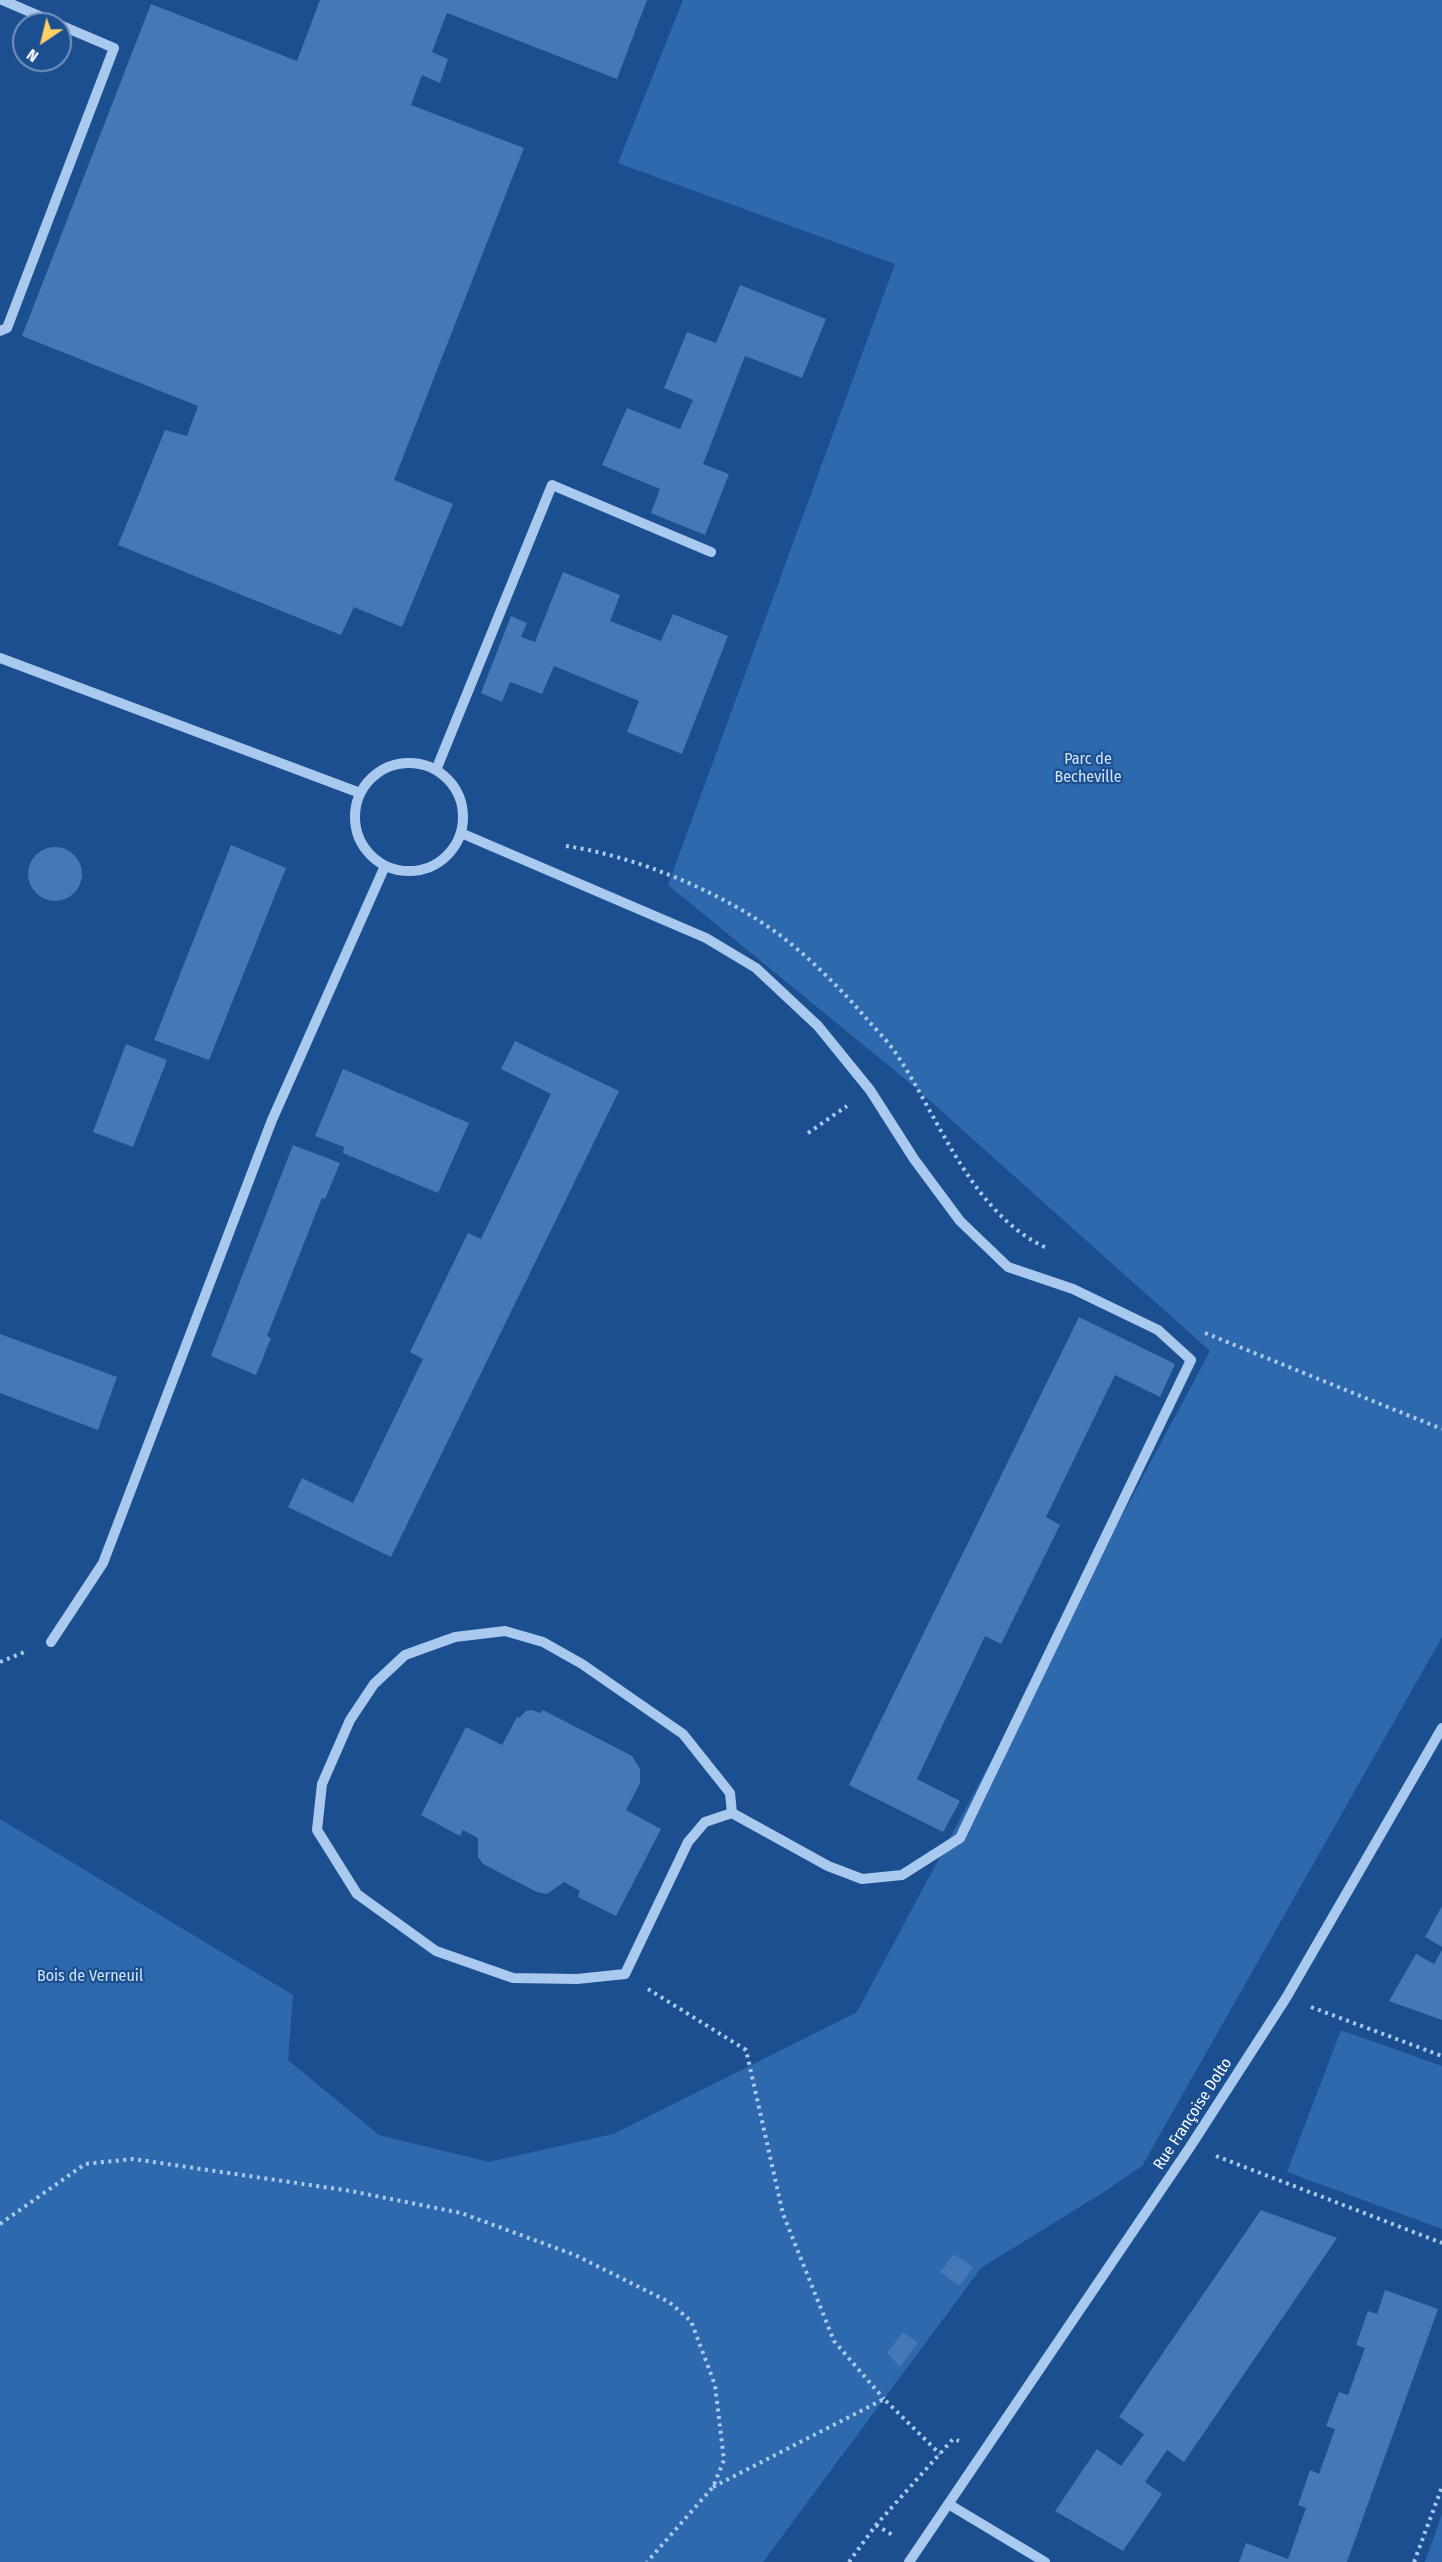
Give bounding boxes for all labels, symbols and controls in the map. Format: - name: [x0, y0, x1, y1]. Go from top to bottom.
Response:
- north arrow: [12, 12, 72, 72]
- text: N: [23, 45, 42, 66]
- park label: Parc de Becheville: [1054, 750, 1122, 788]
- park label: Bois de Verneuil: [37, 1967, 143, 1987]
- street label: Rue Françoise Dolto: [1150, 2055, 1236, 2173]

